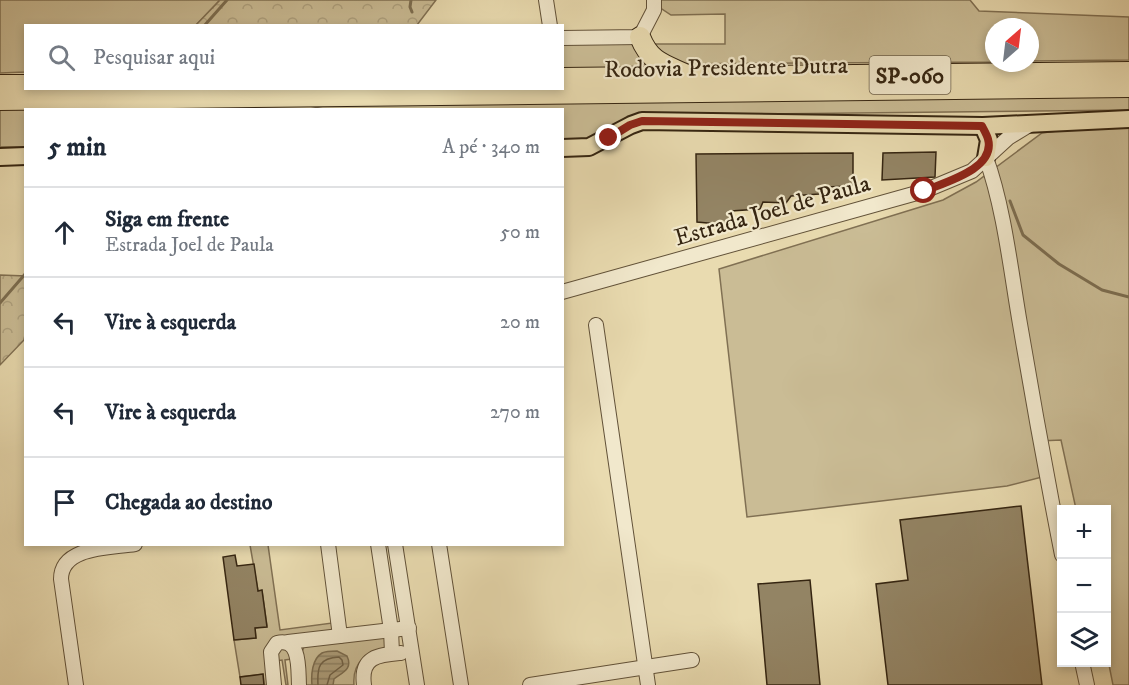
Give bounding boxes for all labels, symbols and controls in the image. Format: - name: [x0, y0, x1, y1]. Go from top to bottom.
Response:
- north arrow: [985, 18, 1039, 72]
- search box: [24, 24, 564, 90]
- icon: search: [45, 41, 78, 74]
- text: Pesquisar aqui: [93, 44, 215, 71]
- street label: Rodovia Presidente Dutra: [604, 51, 849, 85]
- road number: SP-060: [870, 56, 950, 94]
- route end: [595, 124, 621, 150]
- text: 5 min: [48, 131, 106, 164]
- text: A pé · 340 m: [442, 135, 540, 160]
- street label: Estrada Joel de Paula: [671, 168, 874, 253]
- route start: [910, 177, 936, 203]
- text: Siga em frente: [105, 206, 229, 233]
- icon: ahead: [48, 216, 81, 249]
- text: 50 m: [500, 220, 540, 245]
- text: Estrada Joel de Paula: [105, 233, 274, 258]
- icon: left: [48, 306, 81, 339]
- text: Vire à esquerda: [105, 309, 236, 336]
- text: 20 m: [500, 310, 540, 335]
- icon: left: [48, 396, 81, 429]
- text: Vire à esquerda: [105, 399, 236, 426]
- text: 270 m: [490, 400, 540, 425]
- icon: arrive: [48, 486, 81, 519]
- text: Chegada ao destino: [105, 489, 272, 516]
- map controls: [1057, 505, 1111, 667]
- button: +: [1057, 505, 1111, 559]
- button: −: [1057, 559, 1111, 613]
- button: layers: [1057, 613, 1111, 667]

